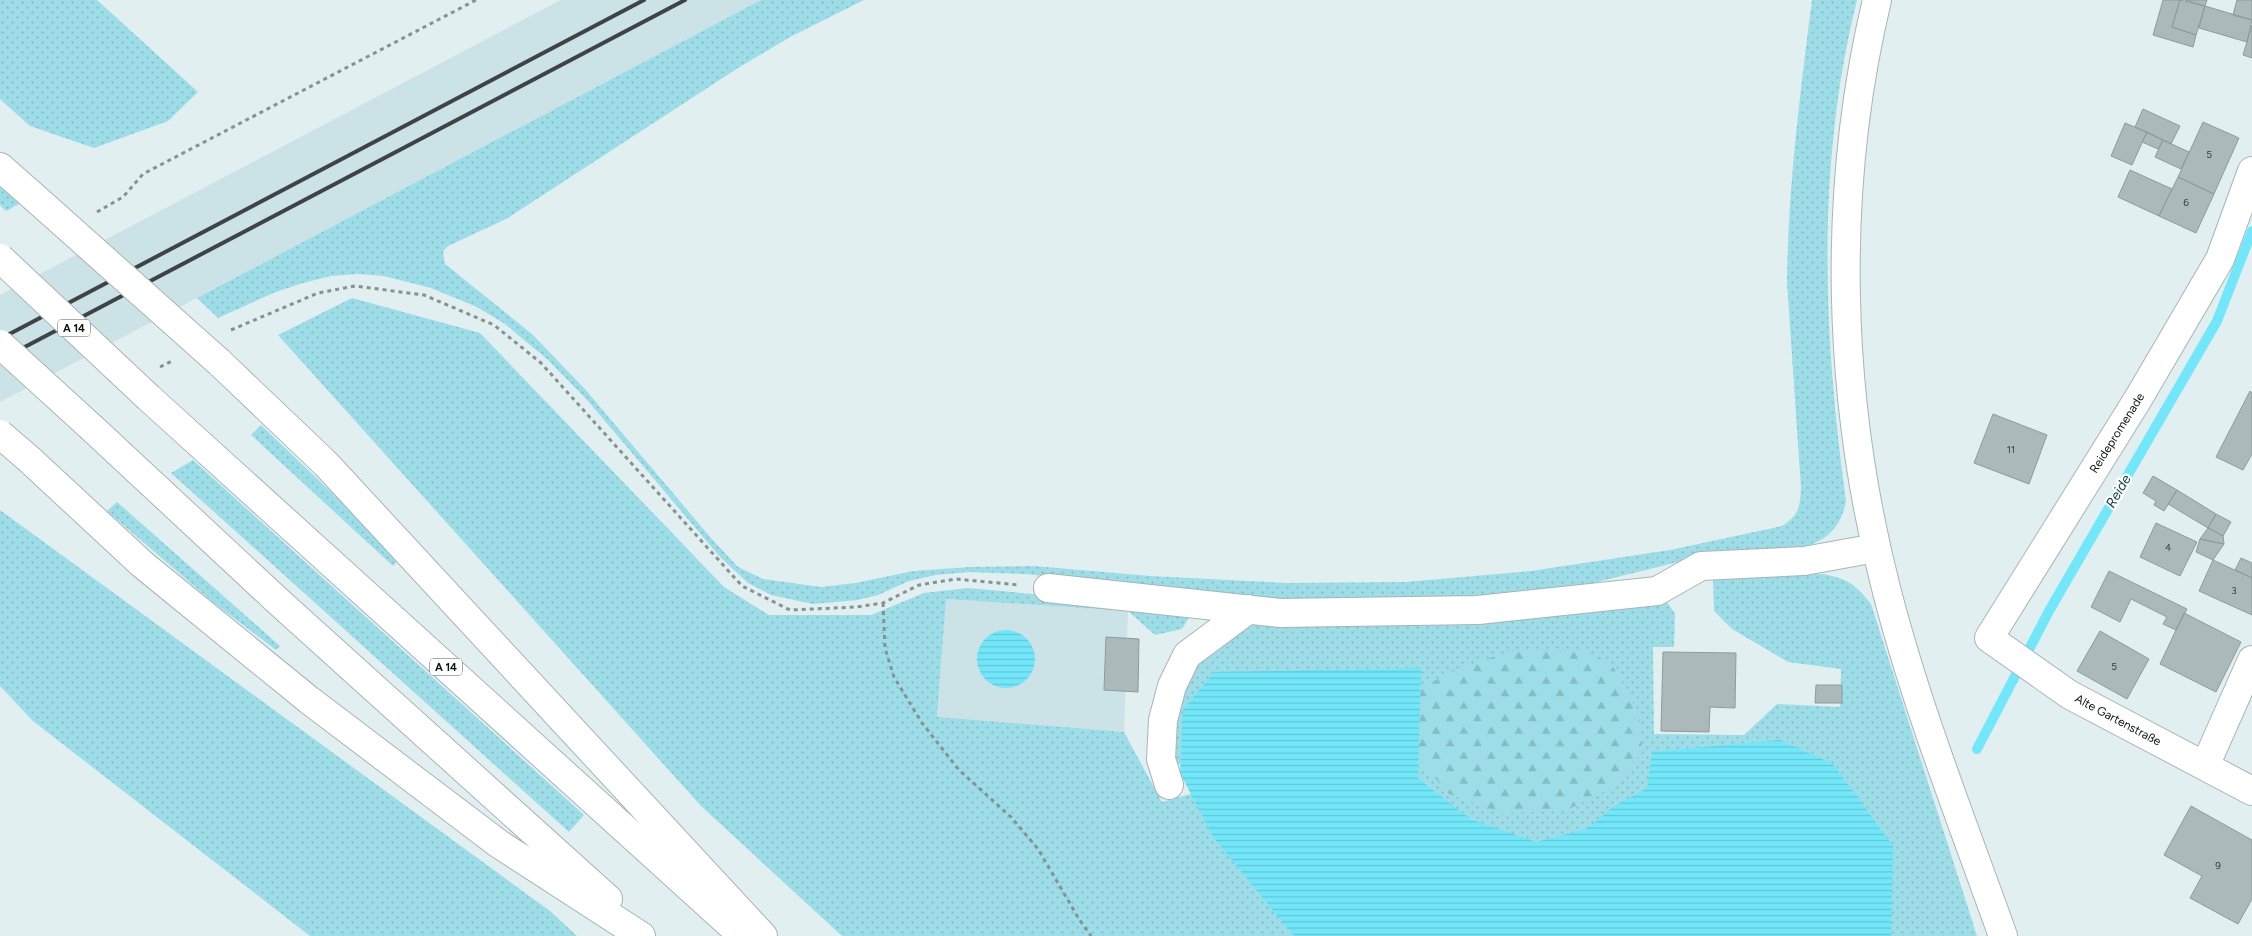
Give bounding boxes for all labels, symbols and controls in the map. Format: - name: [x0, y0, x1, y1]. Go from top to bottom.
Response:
- house number: 5: [2206, 148, 2212, 161]
- house number: 6: [2183, 196, 2189, 209]
- road number: A 14: [58, 319, 90, 336]
- street label: Reidepromenade: [2087, 390, 2147, 476]
- house number: 11: [2007, 443, 2015, 456]
- water label: Reide: [2102, 471, 2135, 511]
- house number: 4: [2165, 541, 2171, 554]
- house number: 3: [2231, 584, 2237, 597]
- road number: A 14: [430, 659, 462, 676]
- house number: 5: [2111, 660, 2117, 673]
- street label: Alte Gartenstraße: [2073, 691, 2164, 749]
- house number: 9: [2215, 859, 2221, 872]

